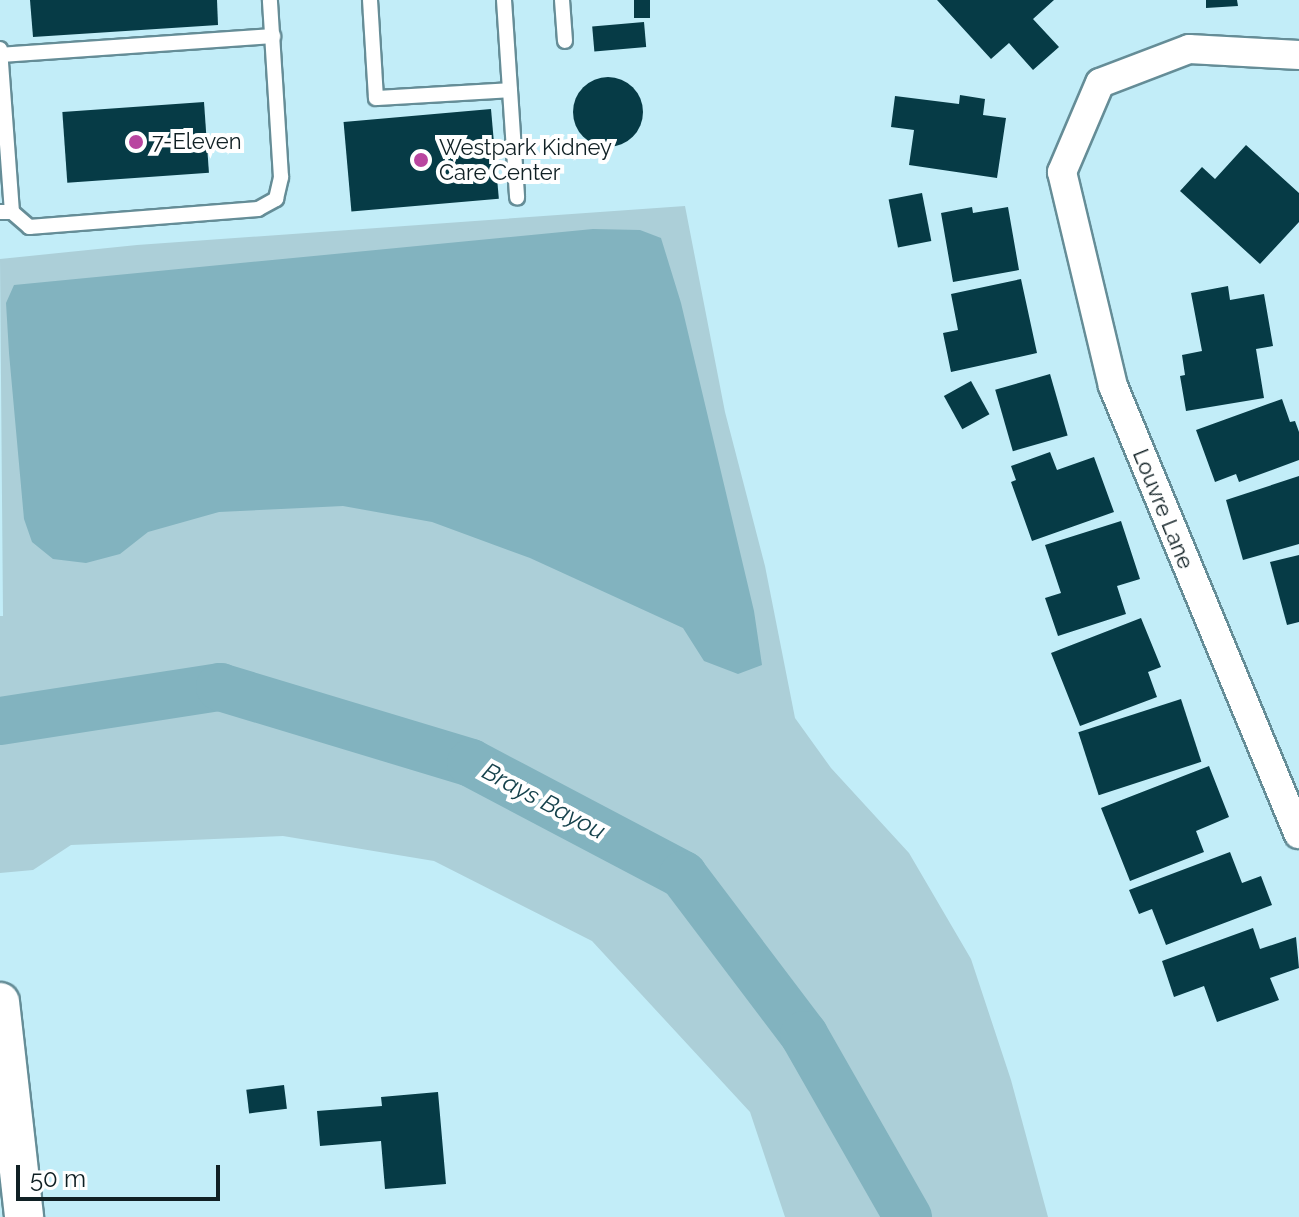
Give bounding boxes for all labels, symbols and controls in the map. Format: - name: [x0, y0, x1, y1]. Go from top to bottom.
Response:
- place label: 7-Eleven: [152, 129, 241, 155]
- marker: 7-Eleven: [127, 133, 145, 151]
- place label: Westpark Kidney Care Center: [439, 134, 612, 186]
- marker: Westpark Kidney Care Center: [410, 149, 432, 171]
- street label: Louvre Lane: [1127, 445, 1199, 573]
- water label: Brays Bayou: [478, 757, 610, 845]
- scale bar: [20, 1149, 224, 1199]
- text: 50 m: [30, 1164, 86, 1193]

